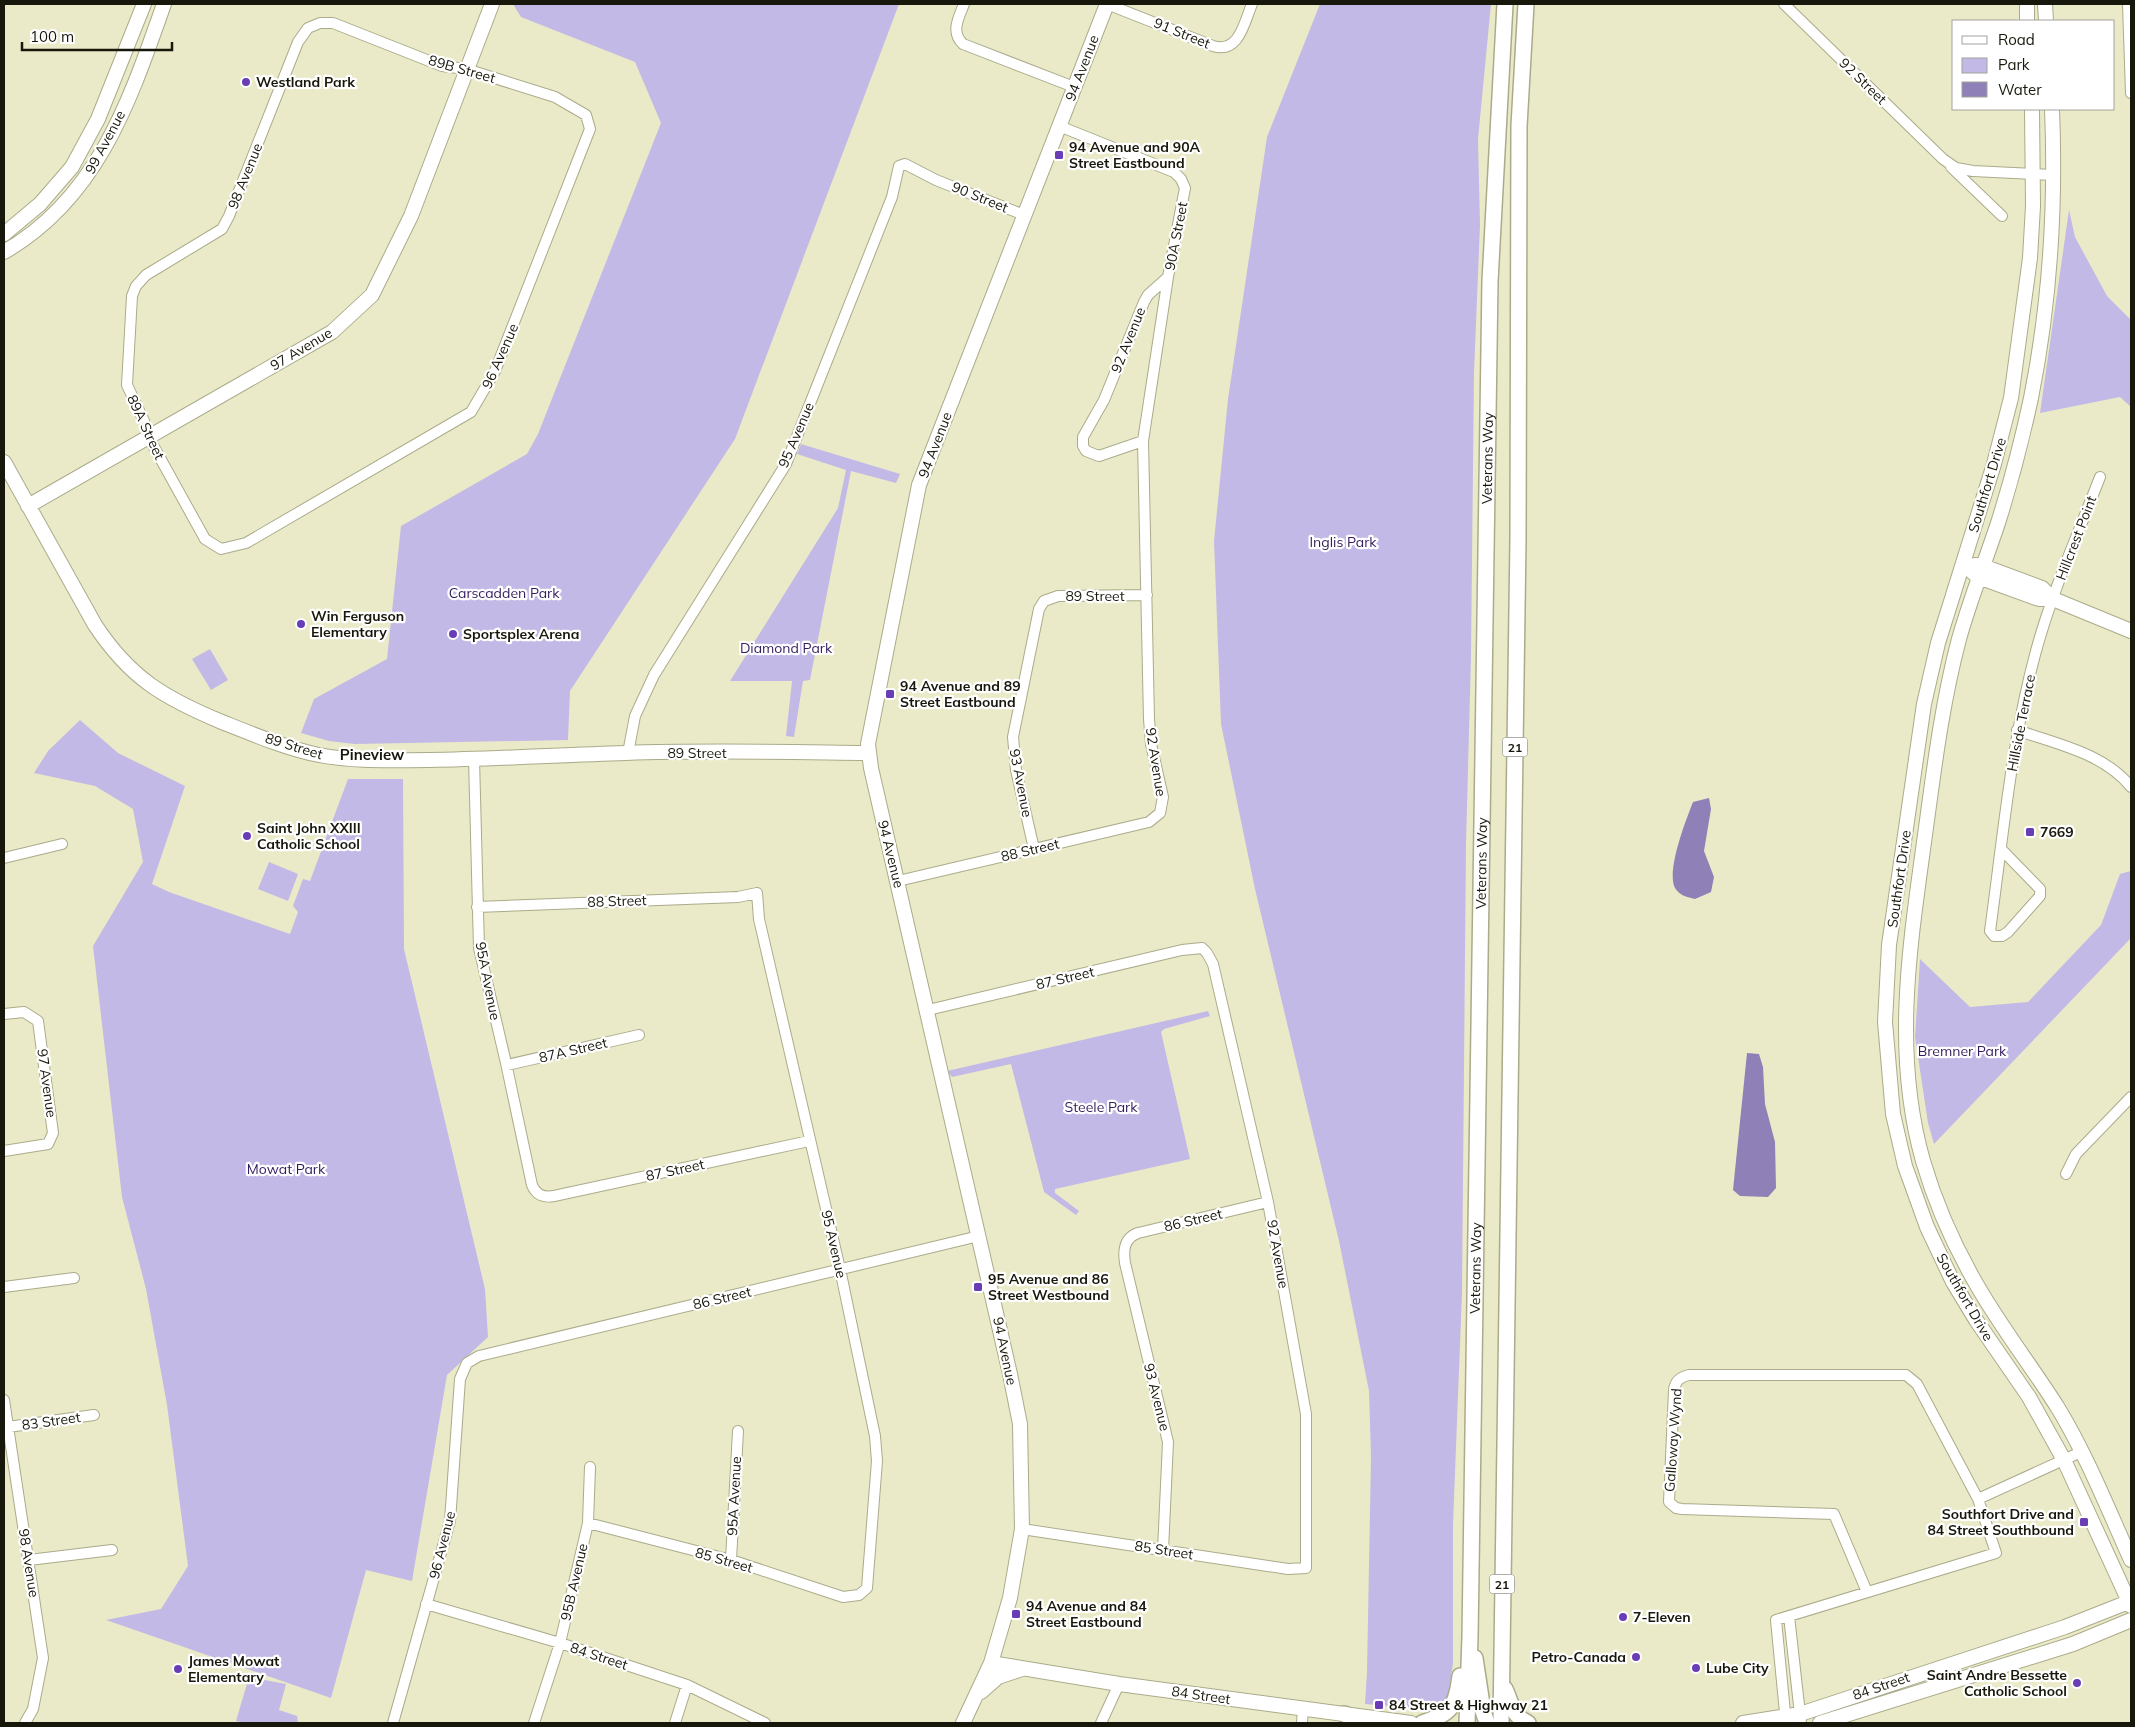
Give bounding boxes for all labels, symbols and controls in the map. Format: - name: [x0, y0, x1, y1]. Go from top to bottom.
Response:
- street label: 91 Street: [1151, 14, 1213, 52]
- scale bar: [22, 20, 172, 52]
- legend: [1952, 20, 2115, 110]
- text: 100 m: [30, 27, 74, 46]
- text: Road: [1998, 30, 2035, 49]
- street label: 94 Avenue: [1061, 32, 1103, 104]
- street label: 89B Street: [426, 51, 498, 87]
- street label: 92 Street: [1835, 54, 1891, 108]
- text: Park: [1998, 55, 2030, 74]
- place label: Westland Park: [256, 73, 355, 91]
- marker: Westland Park: [240, 76, 252, 88]
- text: Water: [1998, 80, 2042, 99]
- street label: 99 Avenue: [81, 107, 129, 177]
- place label: 94 Avenue and 90A Street Eastbound: [1069, 138, 1201, 172]
- street label: 98 Avenue: [224, 141, 266, 211]
- marker: 94 Avenue and 90A Street Eastbound: [1053, 149, 1065, 161]
- street label: 90 Street: [949, 178, 1011, 216]
- street label: 90A Street: [1161, 200, 1191, 272]
- street label: 92 Avenue: [1107, 305, 1149, 375]
- street label: 96 Avenue: [478, 321, 522, 391]
- street label: 97 Avenue: [267, 323, 335, 375]
- street label: 89A Street: [123, 392, 169, 462]
- street label: 95 Avenue: [774, 400, 818, 470]
- street label: 94 Avenue: [914, 409, 956, 481]
- street label: Veterans Way: [1478, 412, 1497, 504]
- street label: Southfort Drive: [1964, 435, 2010, 535]
- street label: Hillcrest Point: [2052, 493, 2100, 583]
- park label: Inglis Park: [1309, 533, 1377, 551]
- park label: Carscadden Park: [449, 584, 560, 602]
- street label: 89 Street: [1065, 587, 1125, 605]
- place label: Win Ferguson Elementary: [311, 607, 404, 641]
- marker: Win Ferguson Elementary: [295, 618, 307, 630]
- place label: Sportsplex Arena: [463, 625, 579, 643]
- marker: Sportsplex Arena: [447, 628, 459, 640]
- park label: Diamond Park: [740, 639, 833, 657]
- street label: Hillside Terrace: [2003, 673, 2039, 773]
- place label: 94 Avenue and 89 Street Eastbound: [900, 677, 1021, 711]
- marker: 94 Avenue and 89 Street Eastbound: [884, 688, 896, 700]
- street label: 92 Avenue: [1142, 726, 1170, 798]
- street label: 89 Street: [263, 729, 325, 763]
- road number: 21: [1502, 738, 1528, 756]
- street label: 89 Street: [667, 744, 727, 762]
- district label: Pineview: [340, 745, 405, 764]
- street label: 93 Avenue: [1006, 747, 1036, 819]
- street label: Veterans Way: [1472, 817, 1491, 909]
- street label: 94 Avenue: [874, 818, 908, 890]
- place label: Saint John XXIII Catholic School: [257, 819, 361, 853]
- place label: 7669: [2040, 823, 2074, 841]
- marker: 7669: [2024, 826, 2036, 838]
- street label: Southfort Drive: [1883, 829, 1915, 929]
- marker: Saint John XXIII Catholic School: [241, 830, 253, 842]
- street label: 88 Street: [999, 835, 1061, 865]
- street label: 88 Street: [587, 891, 647, 911]
- street label: 95A Avenue: [472, 940, 504, 1022]
- street label: 87 Street: [1034, 963, 1096, 993]
- street label: 87A Street: [537, 1033, 609, 1067]
- park label: Bremner Park: [1918, 1042, 2007, 1060]
- street label: 97 Avenue: [33, 1047, 61, 1119]
- park label: Steele Park: [1065, 1098, 1138, 1116]
- street label: 87 Street: [644, 1155, 706, 1185]
- park label: Mowat Park: [247, 1160, 326, 1178]
- street label: 86 Street: [1162, 1205, 1224, 1235]
- street label: 95 Avenue: [817, 1208, 851, 1280]
- street label: 92 Avenue: [1263, 1218, 1293, 1290]
- street label: Veterans Way: [1466, 1221, 1485, 1314]
- street label: Southfort Drive: [1933, 1250, 1997, 1344]
- place label: 95 Avenue and 86 Street Westbound: [988, 1270, 1109, 1304]
- marker: 95 Avenue and 86 Street Westbound: [972, 1281, 984, 1293]
- street label: 86 Street: [691, 1283, 753, 1313]
- street label: 94 Avenue: [989, 1315, 1021, 1387]
- street label: 93 Avenue: [1140, 1361, 1174, 1433]
- street label: Galloway Wynd: [1660, 1388, 1686, 1492]
- street label: 83 Street: [20, 1408, 82, 1434]
- street label: 95A Avenue: [723, 1456, 745, 1536]
- place label: Southfort Drive and 84 Street Southbound: [1927, 1505, 2074, 1539]
- street label: 96 Avenue: [425, 1509, 459, 1581]
- marker: Southfort Drive and 84 Street Southbound: [2078, 1516, 2090, 1528]
- street label: 98 Avenue: [15, 1527, 43, 1599]
- street label: 85 Street: [1133, 1536, 1195, 1564]
- street label: 95B Avenue: [556, 1542, 592, 1622]
- street label: 85 Street: [693, 1543, 755, 1577]
- road number: 21: [1490, 1575, 1514, 1594]
- place label: 94 Avenue and 84 Street Eastbound: [1026, 1597, 1147, 1631]
- marker: 94 Avenue and 84 Street Eastbound: [1010, 1608, 1022, 1620]
- place label: 7-Eleven: [1633, 1608, 1691, 1626]
- marker: 7-Eleven: [1617, 1611, 1629, 1623]
- street label: 84 Street: [568, 1638, 630, 1674]
- place label: Petro-Canada: [1532, 1648, 1626, 1666]
- marker: Petro-Canada: [1630, 1651, 1642, 1663]
- place label: James Mowat Elementary: [188, 1652, 280, 1686]
- place label: Lube City: [1706, 1659, 1769, 1677]
- marker: Lube City: [1690, 1662, 1702, 1674]
- marker: James Mowat Elementary: [172, 1663, 184, 1675]
- place label: Saint Andre Bessette Catholic School: [1927, 1666, 2067, 1700]
- street label: 84 Street: [1850, 1668, 1912, 1704]
- marker: Saint Andre Bessette Catholic School: [2071, 1677, 2083, 1689]
- street label: 84 Street: [1170, 1682, 1232, 1708]
- place label: 84 Street & Highway 21: [1389, 1696, 1548, 1714]
- marker: 84 Street & Highway 21: [1373, 1699, 1385, 1711]

